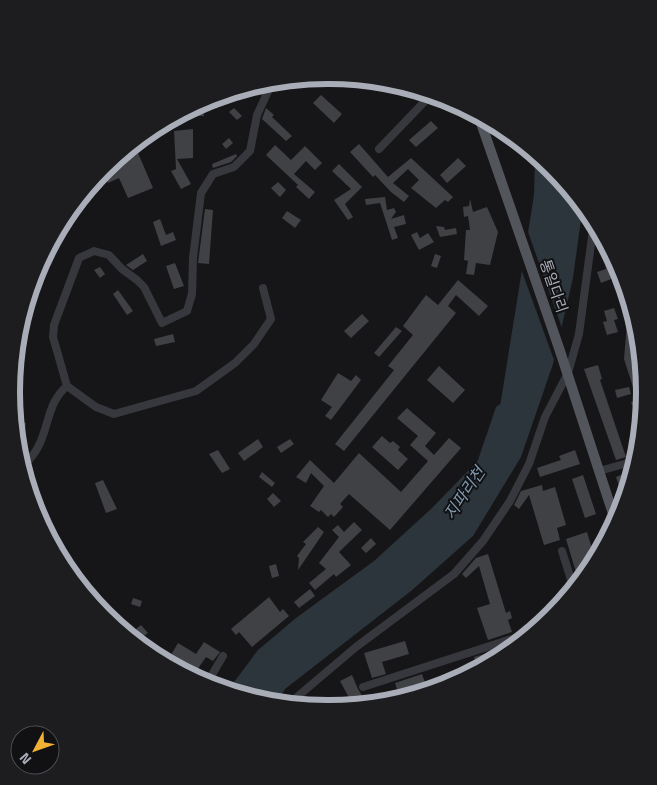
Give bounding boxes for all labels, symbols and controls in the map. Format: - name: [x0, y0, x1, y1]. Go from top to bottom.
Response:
- street label: 통일다리: [534, 256, 574, 316]
- water label: 지파리천: [438, 460, 492, 524]
- north arrow: [10, 725, 60, 775]
- text: N: [14, 748, 36, 769]

